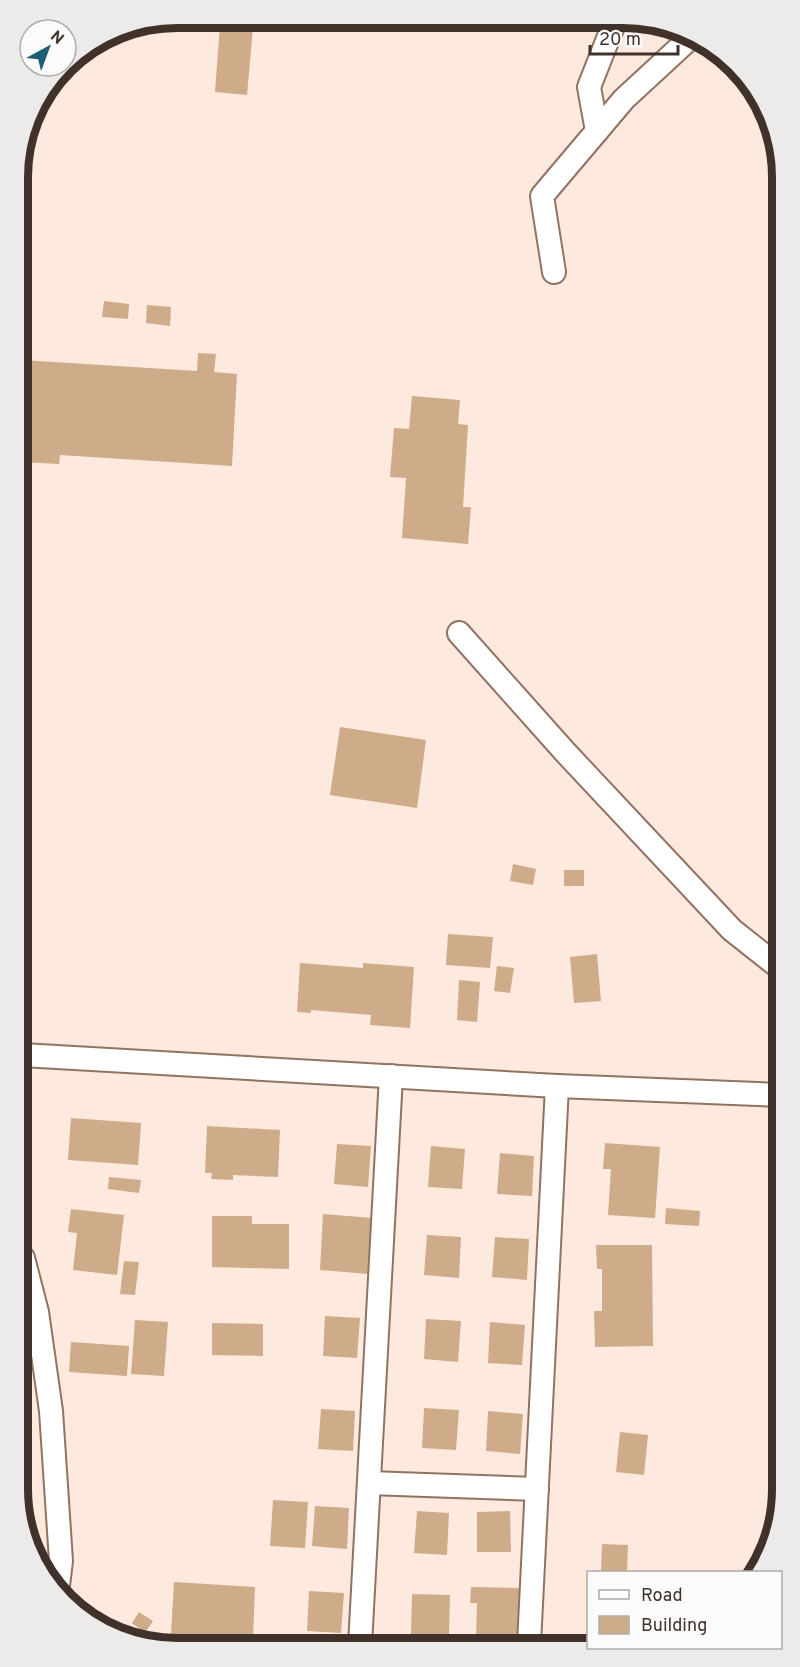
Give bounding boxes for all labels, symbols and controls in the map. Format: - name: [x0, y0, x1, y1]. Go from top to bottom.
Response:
- north arrow: [18, 18, 78, 78]
- scale bar: [590, 18, 678, 56]
- text: N: [46, 27, 67, 50]
- text: 20 m: [599, 29, 641, 52]
- legend: [587, 1571, 782, 1649]
- text: Road: [641, 1585, 683, 1608]
- text: Building: [641, 1615, 707, 1638]

